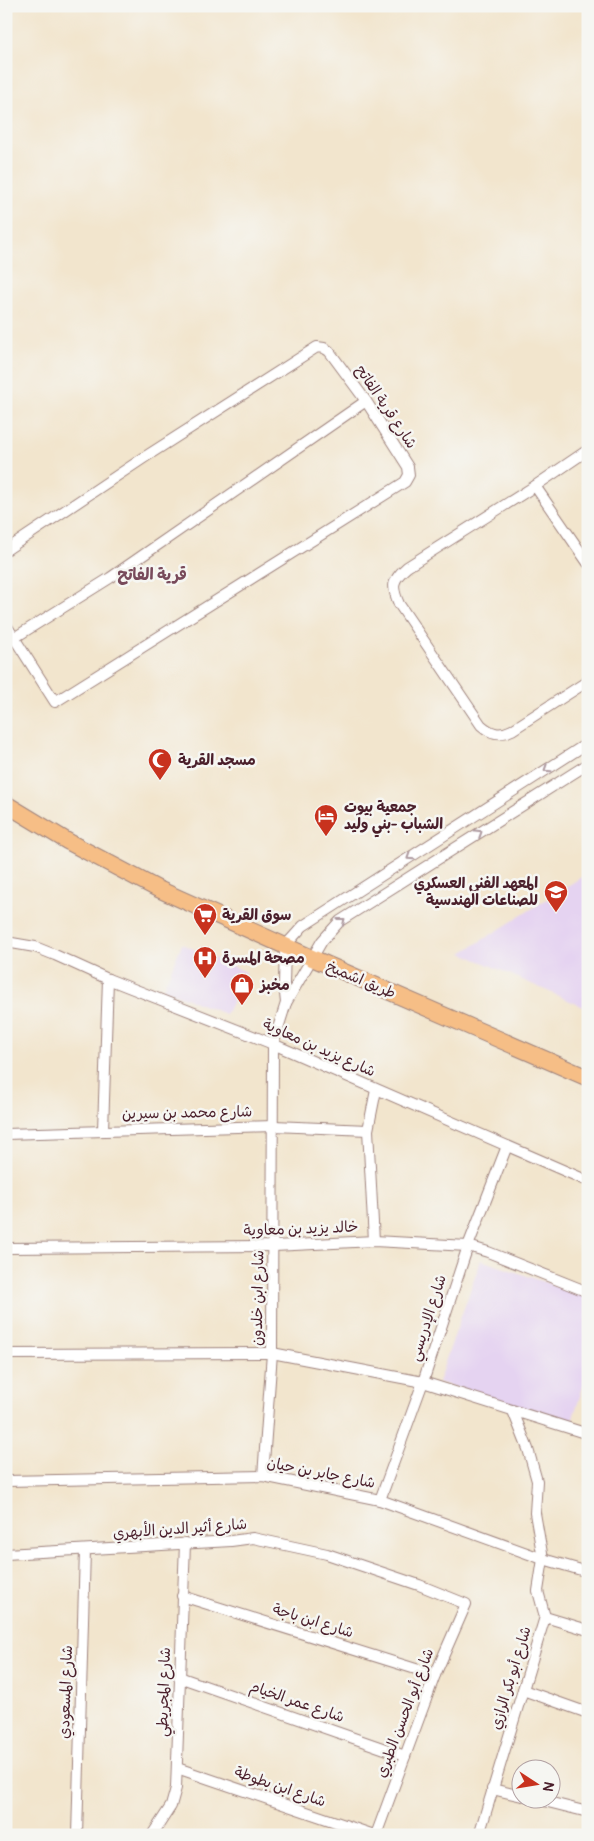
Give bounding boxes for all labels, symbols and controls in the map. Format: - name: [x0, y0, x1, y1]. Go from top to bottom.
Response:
- street label: شارع قرية الفاتح: [351, 362, 421, 452]
- district label: قرية الفاتح: [117, 565, 187, 585]
- mosque icon: مسجد القرية: [147, 747, 173, 781]
- place label: مسجد القرية: [178, 751, 256, 770]
- one-way arrow: [543, 763, 552, 772]
- place label: جمعية بيوت الشباب -بني وليد: [344, 798, 443, 838]
- hotel icon: جمعية بيوت الشباب -بني وليد: [313, 803, 339, 837]
- one-way arrow: [473, 830, 482, 839]
- one-way arrow: [406, 851, 416, 860]
- place label: المعهد الفني العسكري للصناعات الهندسية: [414, 874, 538, 910]
- school or university icon: المعهد الفني العسكري للصناعات الهندسية: [543, 879, 569, 913]
- supermarket icon: سوق القرية: [192, 902, 218, 936]
- place label: سوق القرية: [222, 906, 291, 925]
- one-way arrow: [336, 918, 345, 926]
- hospital icon: مصحة المسرة: [192, 945, 218, 979]
- place label: مصحة المسرة: [222, 949, 305, 968]
- street label: طريق اشميخ: [324, 957, 398, 1003]
- shop icon: مخبز: [229, 972, 255, 1006]
- place label: مخبز: [258, 976, 290, 995]
- street label: شارع يزيد بن معاوية: [260, 1015, 378, 1081]
- street label: شارع محمد بن سيرين: [122, 1102, 252, 1124]
- street label: خالد يزيد بن معاوية: [243, 1218, 359, 1240]
- street label: شارع ابن خلدون: [248, 1250, 268, 1346]
- street label: شارع الإدريسي: [405, 1272, 454, 1364]
- street label: شارع جابر بن حيان: [265, 1453, 377, 1493]
- street label: شارع أثير الدين الأبهري: [112, 1514, 248, 1544]
- street label: شارع ابن باجة: [270, 1600, 356, 1642]
- street label: شارع أبو بكر الرازي: [486, 1624, 537, 1732]
- street label: شارع المسعودي: [55, 1645, 78, 1739]
- street label: شارع أبو الحسن الطبري: [372, 1646, 439, 1781]
- street label: شارع المجريطي: [153, 1647, 178, 1737]
- street label: شارع عمر الخيام: [246, 1677, 347, 1729]
- north arrow: [512, 1758, 562, 1808]
- street label: شارع ابن بطوطة: [232, 1762, 328, 1812]
- text: N: [539, 1780, 558, 1793]

